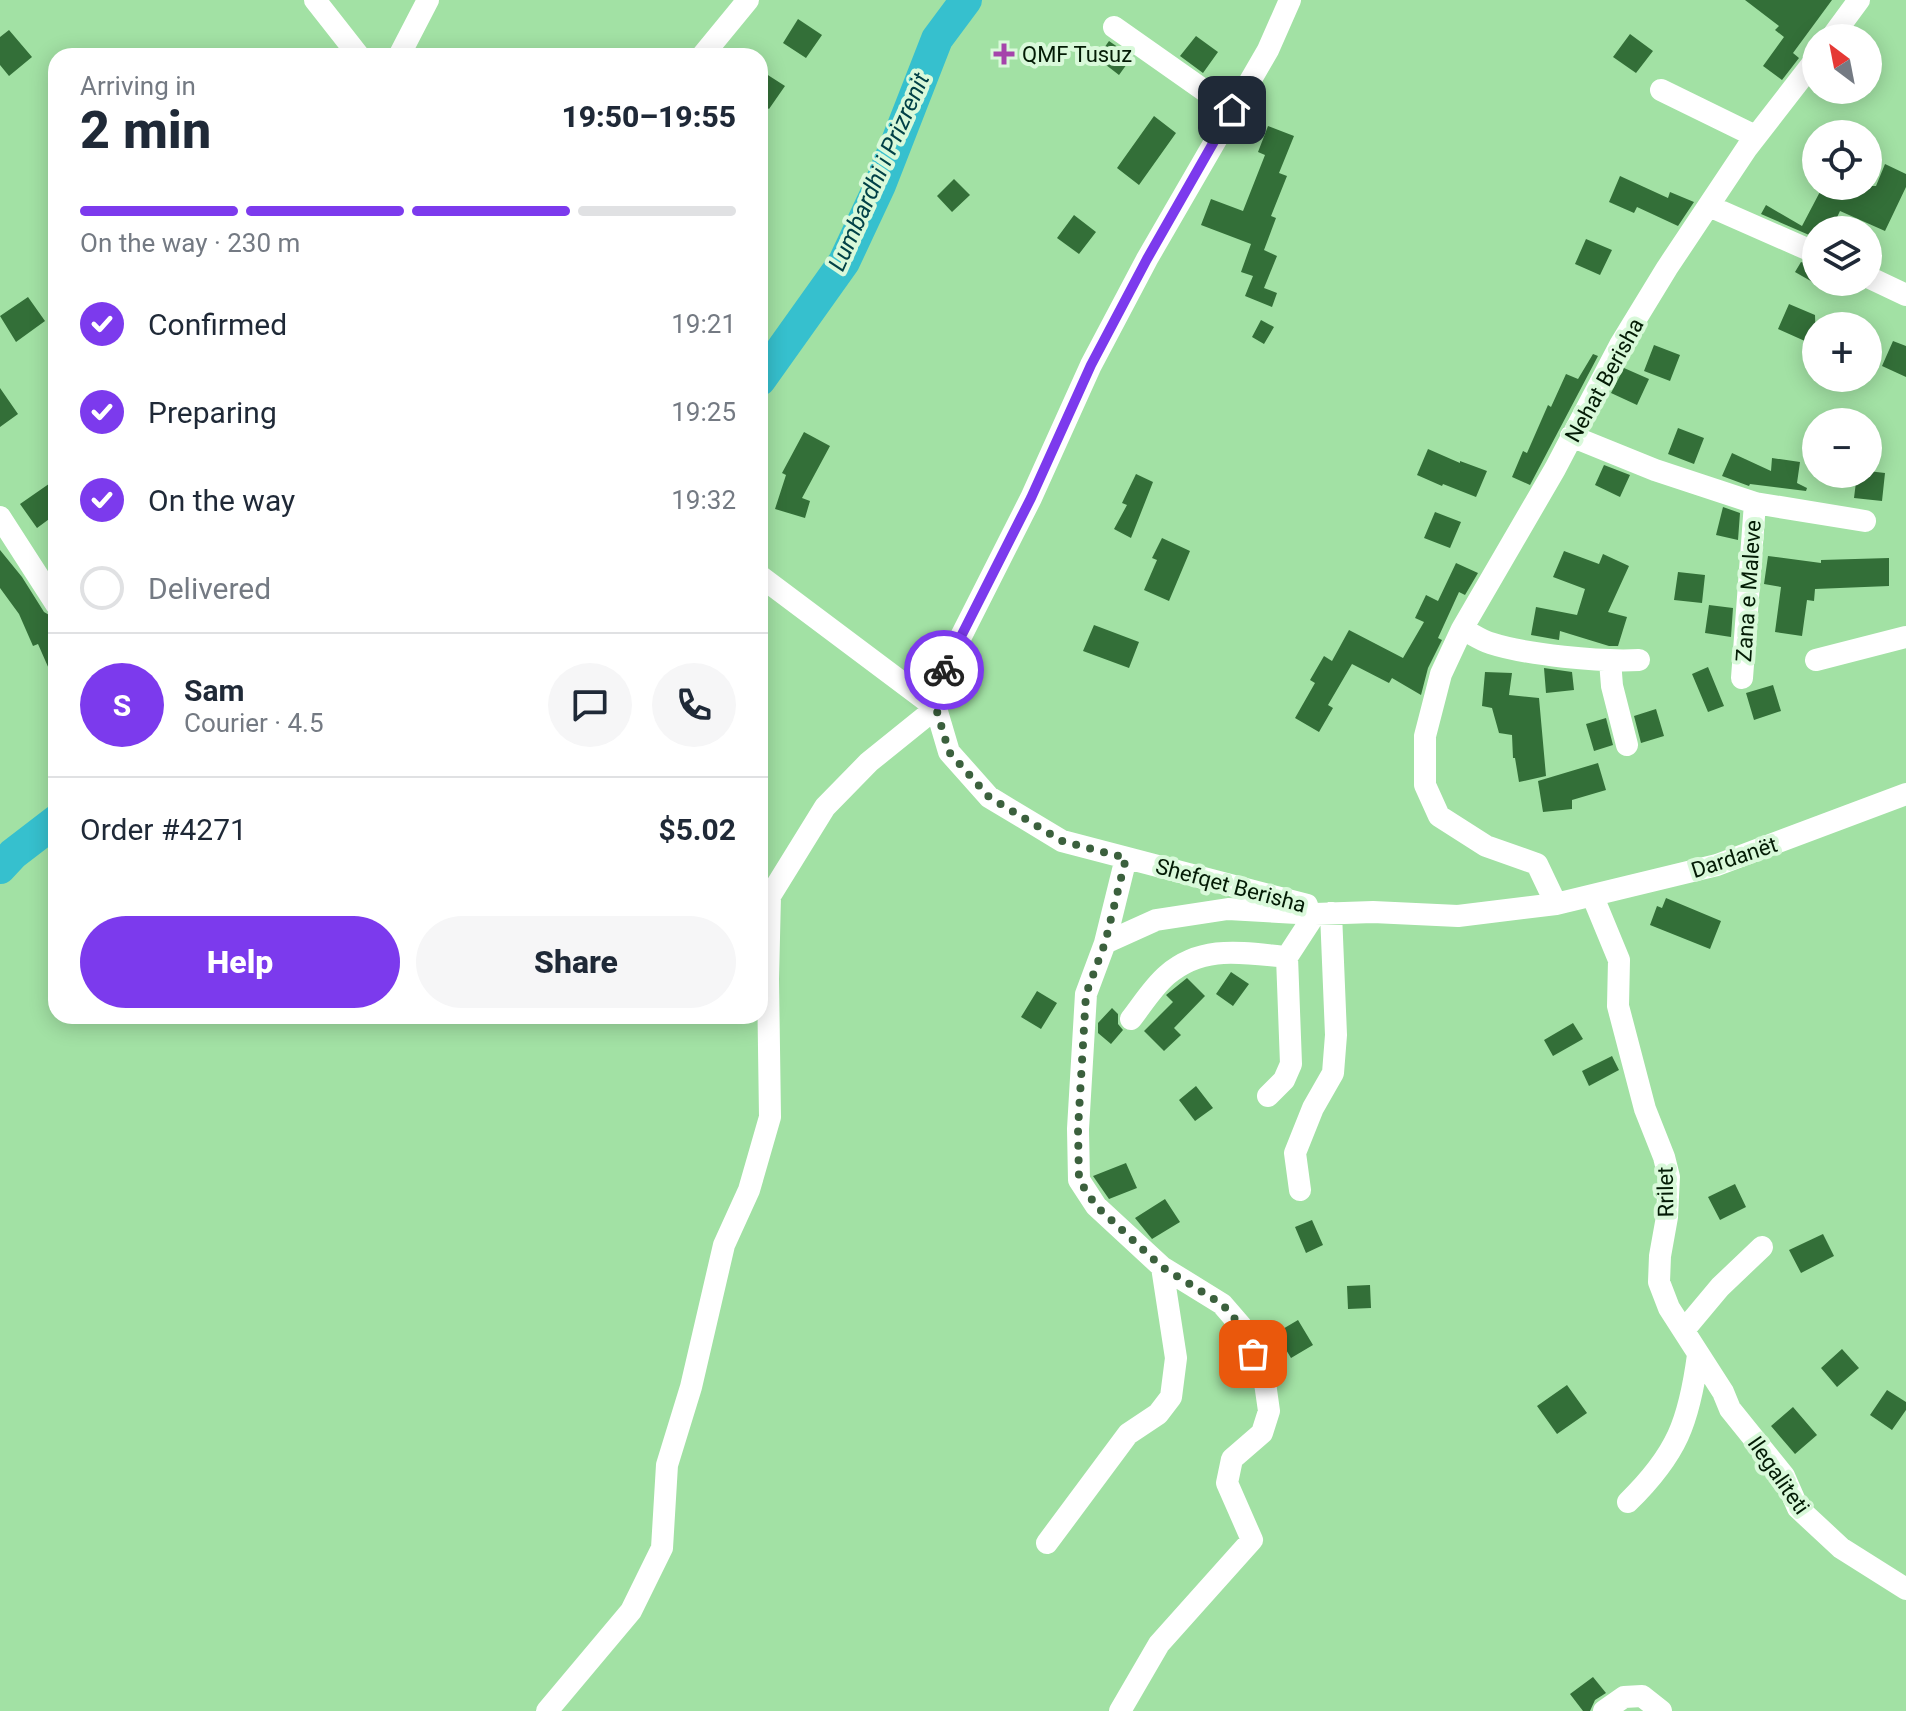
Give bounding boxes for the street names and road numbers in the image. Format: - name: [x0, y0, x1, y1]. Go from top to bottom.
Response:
- street label: Nehat Berisha: [1560, 314, 1649, 447]
- street label: Zana e Maleve: [1731, 519, 1766, 663]
- street label: Dardanët: [1688, 832, 1780, 883]
- street label: Shefqet Berisha: [1153, 853, 1309, 918]
- street label: Rrilet: [1653, 1166, 1678, 1217]
- street label: Ilegaliteti: [1743, 1431, 1814, 1519]

